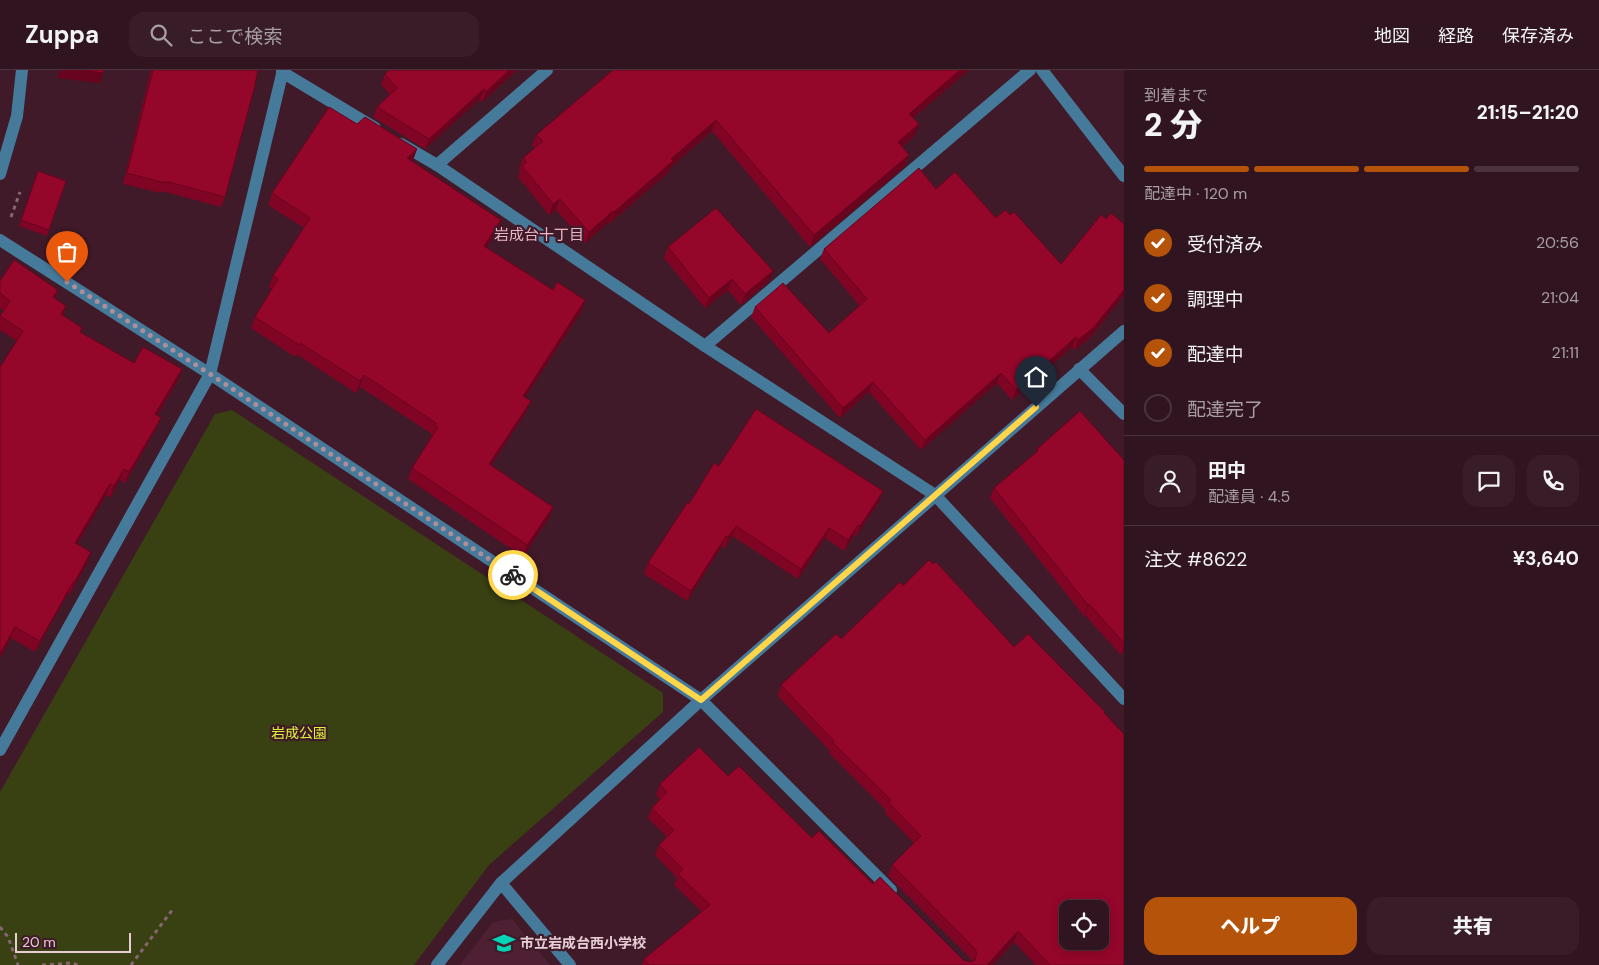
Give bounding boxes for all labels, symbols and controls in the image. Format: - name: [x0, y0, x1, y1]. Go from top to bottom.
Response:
- search box: [129, 12, 479, 57]
- text: Zuppa: [25, 19, 99, 50]
- icon: search: [147, 21, 175, 49]
- text: ここで検索: [187, 24, 282, 49]
- text: 地図: [1374, 24, 1410, 48]
- text: 経路: [1438, 24, 1474, 48]
- text: 保存済み: [1502, 24, 1574, 48]
- text: 到着まで: [1144, 85, 1208, 106]
- text: 21:15–21:20: [1477, 100, 1579, 125]
- text: 2 分: [1144, 104, 1202, 146]
- text: 配達中 · 120 m: [1144, 183, 1247, 204]
- district label: 岩成台十丁目: [494, 225, 584, 245]
- icon: check: [1144, 229, 1172, 257]
- pin: [46, 231, 88, 282]
- text: 受付済み: [1187, 232, 1263, 257]
- text: 20:56: [1536, 232, 1579, 253]
- icon: bag: [53, 238, 81, 266]
- icon: check: [1144, 284, 1172, 312]
- text: 調理中: [1187, 287, 1244, 312]
- text: 21:04: [1541, 287, 1579, 308]
- icon: check: [1144, 339, 1172, 367]
- text: 配達中: [1187, 342, 1244, 367]
- text: 21:11: [1552, 342, 1579, 363]
- pin: [1015, 356, 1057, 407]
- icon: home: [1022, 363, 1050, 391]
- text: 配達完了: [1187, 397, 1263, 422]
- button: person: [1144, 455, 1196, 507]
- button: chat: [1463, 455, 1515, 507]
- button: phone: [1527, 455, 1579, 507]
- text: 田中: [1208, 458, 1246, 483]
- text: 配達員 · 4.5: [1208, 486, 1290, 507]
- text: ¥3,640: [1513, 546, 1579, 571]
- text: 注文 #8622: [1144, 547, 1247, 572]
- courier: [488, 550, 538, 600]
- icon: bike: [499, 561, 527, 589]
- park label: 岩成公園: [271, 724, 327, 742]
- button: ヘルプ: [1144, 897, 1357, 955]
- button: 共有: [1367, 897, 1579, 955]
- map controls: [1059, 900, 1109, 950]
- button: locate: [1059, 900, 1109, 950]
- scale bar: [15, 930, 131, 953]
- school or university icon: 市立岩成台西小学校: [491, 930, 517, 956]
- text: 20 m: [22, 933, 56, 951]
- place label: 市立岩成台西小学校: [520, 934, 646, 952]

